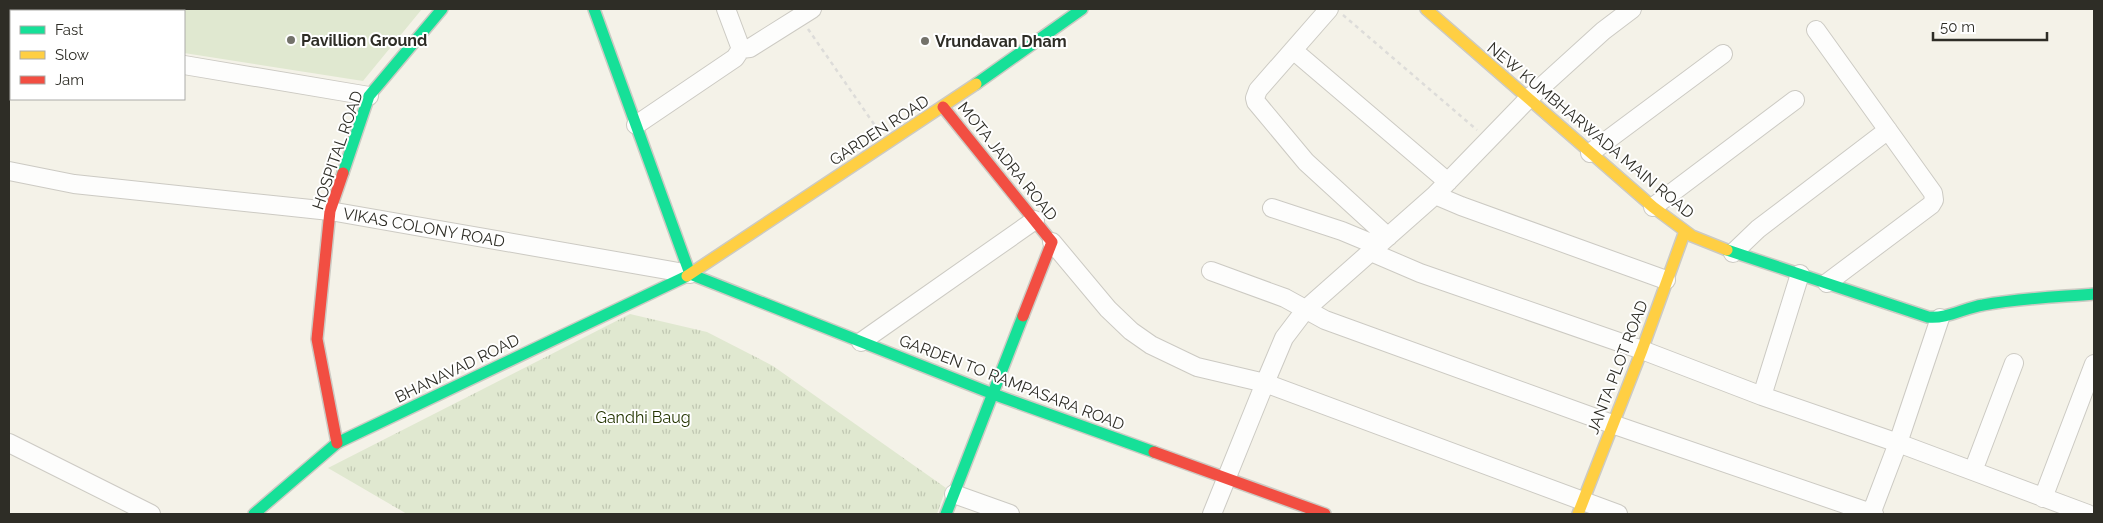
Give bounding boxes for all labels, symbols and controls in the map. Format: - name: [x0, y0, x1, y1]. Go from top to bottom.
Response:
- legend: [10, 10, 185, 100]
- scale bar: [1933, 10, 2047, 42]
- text: 50 m: [1940, 18, 1975, 36]
- text: Fast: [55, 21, 83, 39]
- place label: Pavillion Ground: [301, 31, 427, 50]
- place label: Vrundavan Dham: [935, 32, 1067, 51]
- marker: Pavillion Ground: [285, 34, 297, 46]
- marker: Vrundavan Dham: [919, 35, 931, 47]
- street label: NEW KUMBHARWADA MAIN ROAD: [1484, 38, 1698, 222]
- text: Slow: [55, 46, 89, 64]
- text: Jam: [55, 71, 84, 89]
- street label: HOSPITAL ROAD: [308, 88, 367, 212]
- street label: GARDEN ROAD: [826, 91, 933, 170]
- street label: MOTA JADRA ROAD: [954, 98, 1061, 224]
- street label: VIKAS COLONY ROAD: [342, 204, 506, 251]
- street label: JANTA PLOT ROAD: [1583, 298, 1652, 437]
- street label: BHANAVAD ROAD: [392, 330, 523, 407]
- street label: GARDEN TO RAMPASARA ROAD: [896, 331, 1127, 434]
- park label: Gandhi Baug: [595, 408, 691, 427]

